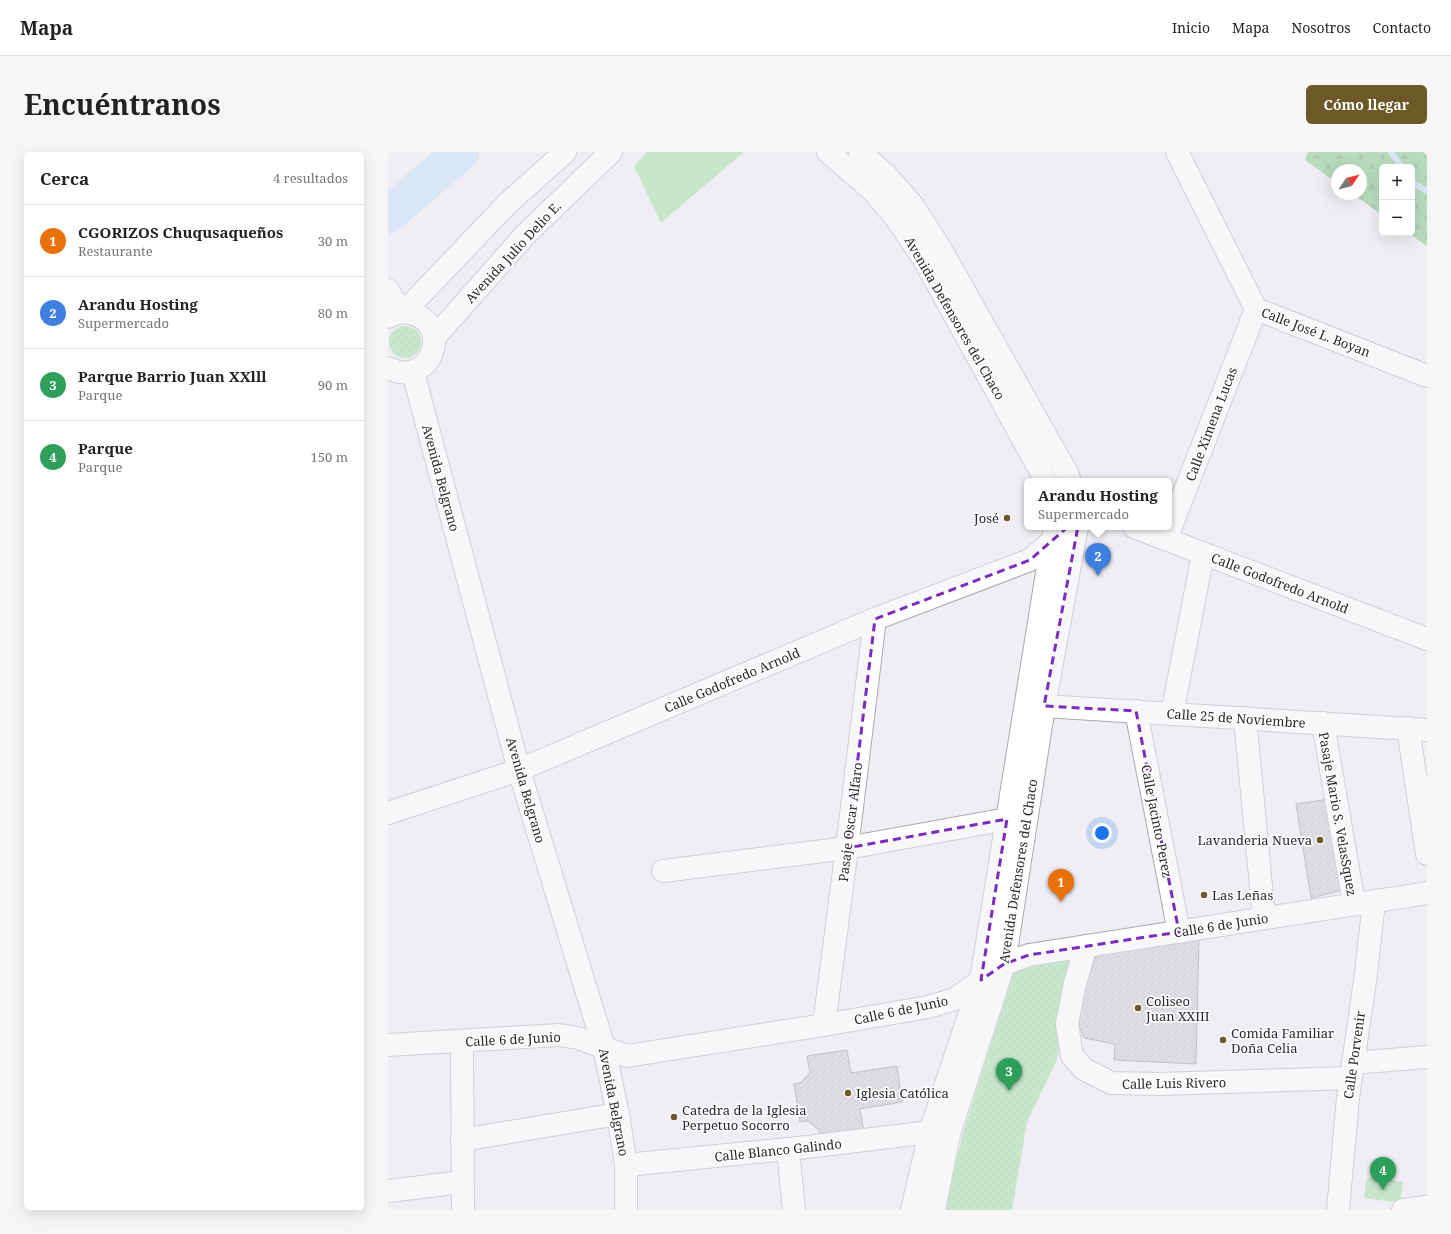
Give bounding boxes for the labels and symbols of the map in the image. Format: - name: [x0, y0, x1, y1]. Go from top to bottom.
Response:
- north arrow: [1331, 164, 1367, 200]
- street label: Avenida Julio Delio E.: [461, 197, 565, 307]
- street label: Avenida Defensores del Chaco: [901, 233, 1009, 403]
- street label: Calle José L. Boyan: [1259, 303, 1374, 361]
- street label: Calle Ximena Lucas: [1181, 364, 1241, 484]
- street label: Avenida Belgrano: [418, 423, 464, 533]
- place label: José: [973, 509, 999, 527]
- marker: José: [1002, 513, 1012, 523]
- pin: 2: [1085, 543, 1111, 576]
- street label: Calle Godofredo Arnold: [1209, 548, 1351, 618]
- street label: Calle Godofredo Arnold: [661, 643, 803, 717]
- street label: Calle 25 de Noviembre: [1166, 704, 1306, 732]
- street label: Pasaje Mario S. VelasSquez: [1315, 731, 1361, 897]
- street label: Avenida Belgrano: [502, 735, 550, 845]
- street label: Pasaje Oscar Alfaro: [834, 761, 866, 883]
- street label: Calle Jacinto Perez: [1137, 763, 1177, 879]
- street label: Avenida Defensores del Chaco: [995, 778, 1041, 964]
- your location: [1092, 823, 1112, 843]
- place label: Lavanderia Nueva: [1197, 831, 1312, 849]
- marker: Lavanderia Nueva: [1315, 835, 1325, 845]
- pin: 1: [1048, 869, 1074, 902]
- place label: Las Leñas: [1212, 886, 1273, 904]
- marker: Las Leñas: [1199, 890, 1209, 900]
- street label: Calle 6 de Junio: [1172, 909, 1270, 941]
- street label: Calle 6 de Junio: [852, 991, 950, 1029]
- place label: Coliseo Juan XXIII: [1145, 992, 1210, 1025]
- marker: Coliseo Juan XXIII: [1133, 1003, 1143, 1013]
- street label: Calle Porvenir: [1339, 1010, 1369, 1100]
- place label: Comida Familiar Doña Celia: [1231, 1024, 1334, 1057]
- street label: Calle 6 de Junio: [465, 1028, 561, 1050]
- marker: Comida Familiar Doña Celia: [1218, 1035, 1228, 1045]
- street label: Avenida Belgrano: [595, 1046, 633, 1158]
- pin: 3: [996, 1058, 1022, 1091]
- street label: Calle Luis Rivero: [1122, 1073, 1226, 1093]
- place label: Iglesia Católica: [856, 1084, 949, 1102]
- marker: Iglesia Católica: [843, 1088, 853, 1098]
- place label: Catedra de la Iglesia Perpetuo Socorro: [682, 1101, 807, 1134]
- marker: Catedra de la Iglesia Perpetuo Socorro: [669, 1112, 679, 1122]
- street label: Calle Blanco Galindo: [713, 1134, 843, 1166]
- pin: 4: [1370, 1157, 1396, 1190]

